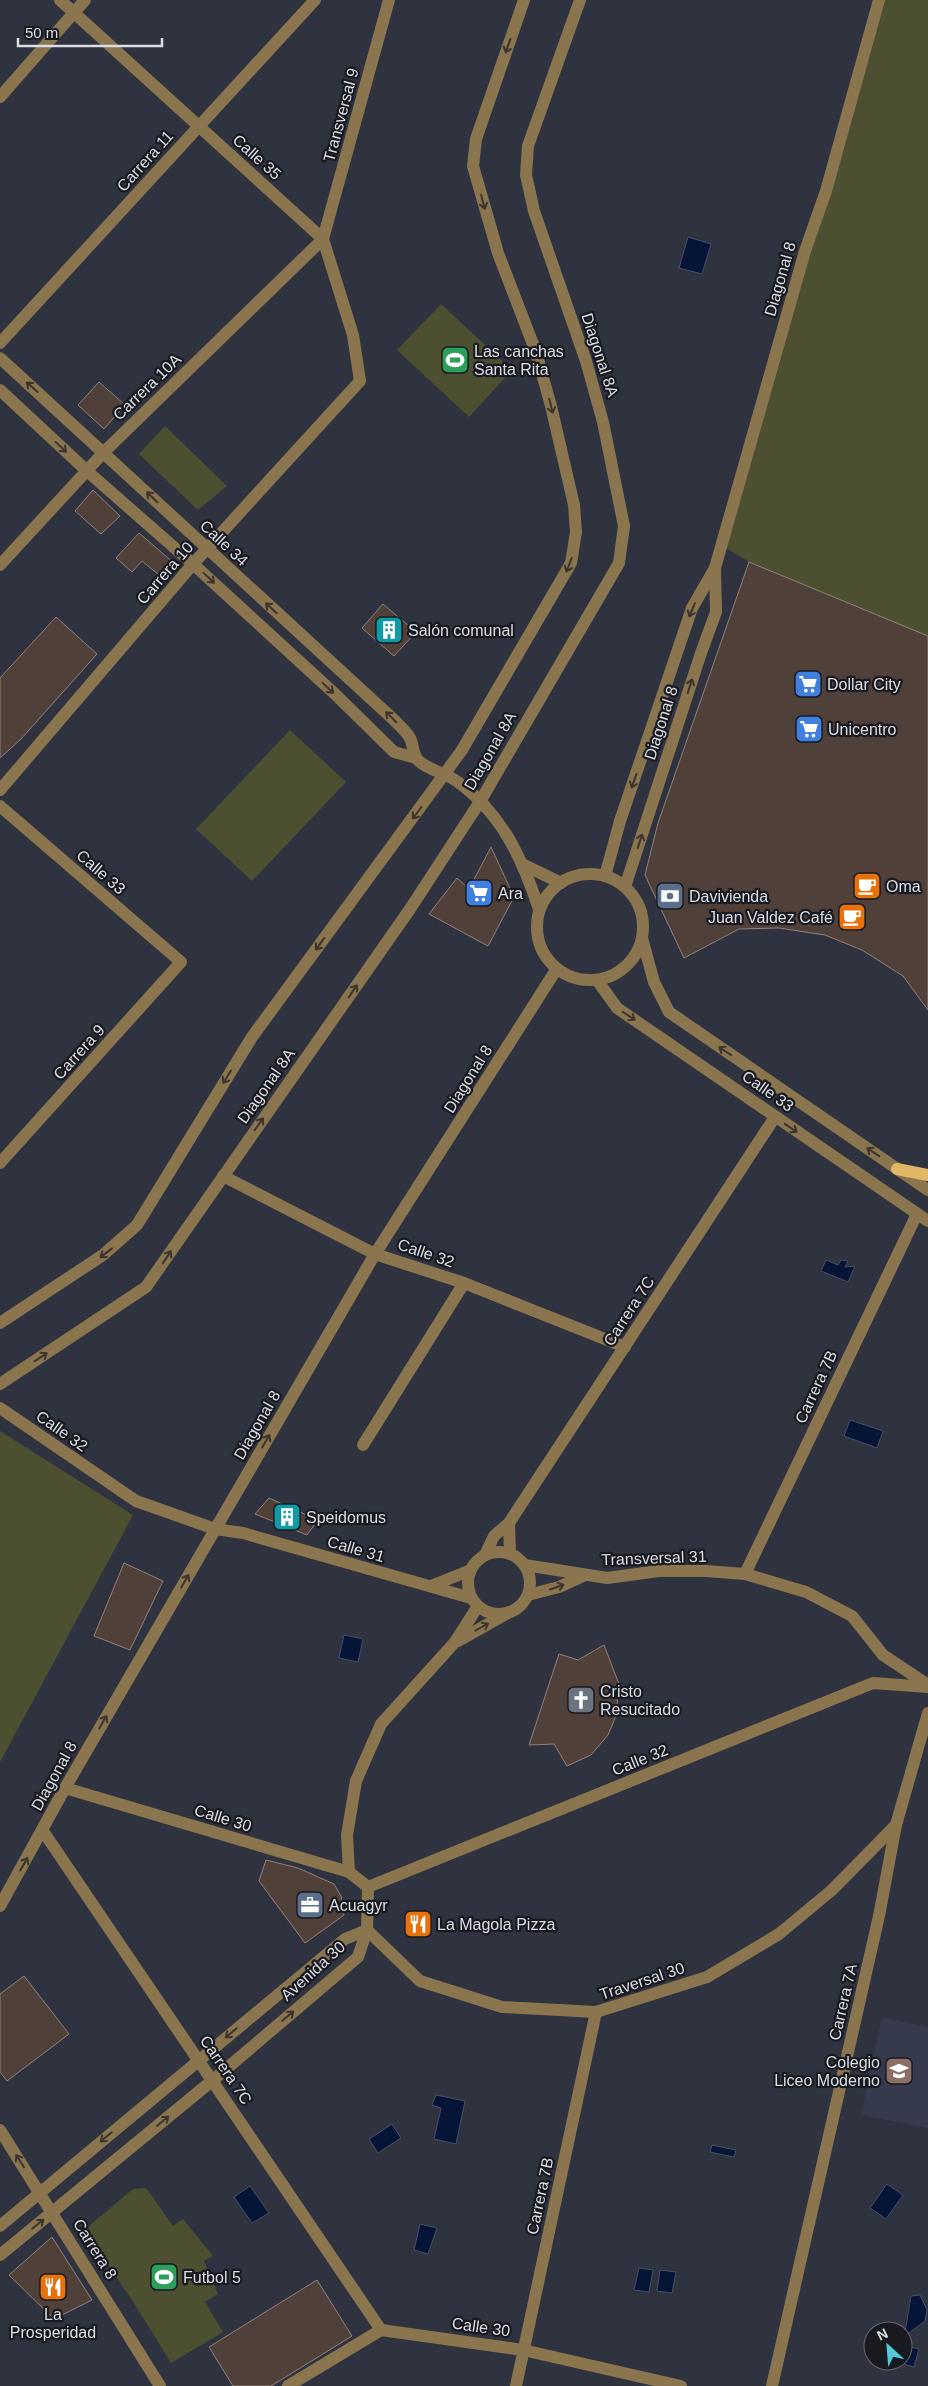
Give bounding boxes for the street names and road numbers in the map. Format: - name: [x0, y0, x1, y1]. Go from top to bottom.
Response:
- street label: Transversal 9: [320, 66, 362, 164]
- street label: Carrera 11: [113, 127, 177, 195]
- street label: Calle 35: [229, 131, 285, 183]
- street label: Diagonal 8: [761, 240, 799, 318]
- street label: Diagonal 8A: [578, 311, 622, 399]
- street label: Carrera 10A: [110, 350, 184, 423]
- street label: Calle 34: [197, 517, 251, 569]
- street label: Carrera 10: [133, 538, 197, 607]
- street label: Diagonal 8: [641, 684, 681, 762]
- street label: Diagonal 8A: [461, 709, 519, 793]
- street label: Calle 33: [73, 846, 129, 898]
- street label: Carrera 9: [50, 1021, 108, 1083]
- street label: Diagonal 8: [441, 1042, 496, 1116]
- street label: Diagonal 8A: [234, 1045, 298, 1127]
- street label: Calle 33: [739, 1067, 797, 1115]
- street label: Calle 32: [395, 1235, 457, 1271]
- street label: Carrera 7C: [600, 1273, 658, 1349]
- street label: Carrera 7B: [792, 1348, 840, 1426]
- street label: Diagonal 8: [231, 1388, 284, 1462]
- street label: Calle 32: [33, 1407, 91, 1455]
- street label: Calle 31: [325, 1533, 387, 1565]
- street label: Transversal 31: [601, 1548, 707, 1568]
- street label: Diagonal 8: [28, 1738, 80, 1814]
- street label: Calle 32: [610, 1741, 670, 1779]
- street label: Calle 30: [192, 1801, 254, 1835]
- street label: Avenida 30: [278, 1938, 348, 2004]
- street label: Traversal 30: [597, 1959, 687, 2003]
- street label: Carrera 7A: [826, 1962, 860, 2042]
- street label: Carrera 7C: [197, 2032, 255, 2108]
- street label: Carrera 7B: [524, 2156, 556, 2236]
- street label: Carrera 8: [70, 2216, 120, 2282]
- street label: Calle 30: [451, 2314, 511, 2340]

